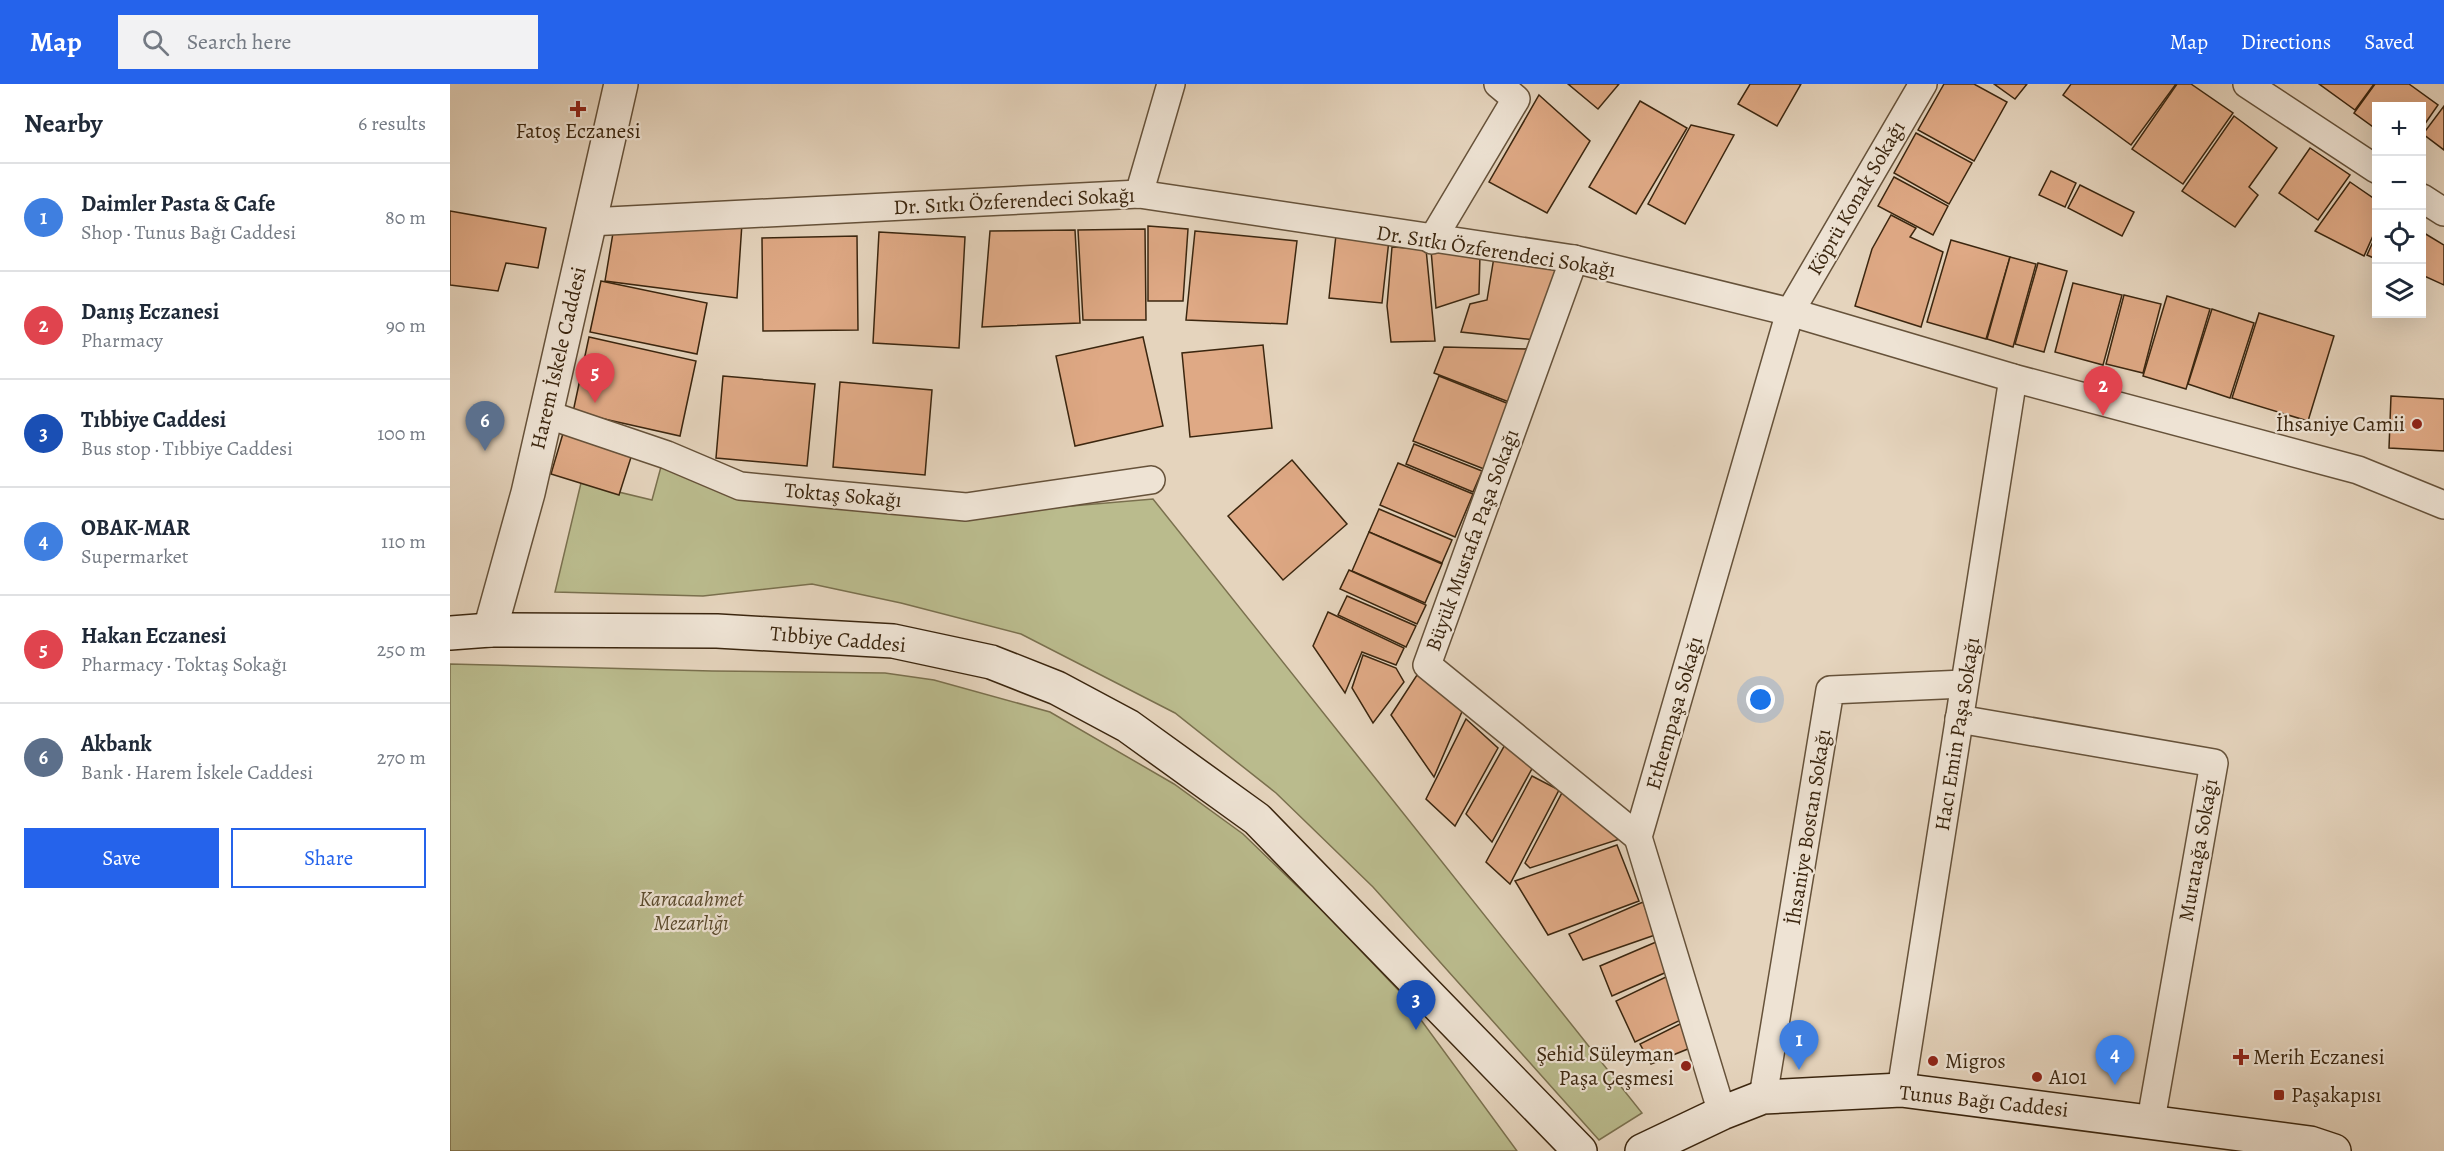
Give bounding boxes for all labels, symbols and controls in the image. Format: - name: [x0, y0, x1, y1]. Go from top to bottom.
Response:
- search box: [118, 15, 538, 69]
- text: Map: [30, 23, 82, 61]
- icon: search: [139, 26, 172, 59]
- text: Search here: [187, 27, 291, 57]
- text: Map: [2170, 28, 2208, 56]
- text: Directions: [2241, 28, 2331, 56]
- text: Saved: [2364, 28, 2414, 56]
- marker: Fatoş Eczanesi: [571, 102, 585, 116]
- map controls: [2372, 102, 2426, 318]
- button: +: [2372, 102, 2426, 156]
- text: Nearby: [24, 106, 103, 141]
- text: 6 results: [358, 110, 426, 137]
- street label: Köprü Konak Sokağı: [1800, 116, 1912, 280]
- place label: Fatoş Eczanesi: [515, 117, 641, 145]
- button: −: [2372, 156, 2426, 210]
- street label: Dr. Sıtkı Özferendeci Sokağı: [893, 181, 1136, 221]
- text: Daimler Pasta & Cafe: [81, 189, 275, 219]
- text: 1: [40, 204, 47, 231]
- text: 80 m: [385, 204, 426, 231]
- button: locate: [2372, 210, 2426, 264]
- street label: Dr. Sıtkı Özferendeci Sokağı: [1374, 218, 1618, 284]
- text: Shop · Tunus Bağı Caddesi: [81, 219, 296, 246]
- street label: Harem İskele Caddesi: [523, 264, 593, 452]
- button: layers: [2372, 264, 2426, 318]
- text: Danış Eczanesi: [81, 297, 219, 327]
- text: 2: [39, 312, 48, 339]
- text: 90 m: [386, 312, 426, 339]
- text: Pharmacy: [81, 327, 163, 354]
- pin: 5: [576, 354, 614, 403]
- pin: 2: [2084, 366, 2122, 416]
- pin: 6: [465, 402, 504, 451]
- text: Tıbbiye Caddesi: [81, 405, 226, 435]
- place label: İhsaniye Camii: [2276, 410, 2405, 438]
- marker: İhsaniye Camii: [2410, 417, 2424, 431]
- text: 3: [39, 420, 48, 447]
- text: 100 m: [377, 420, 426, 447]
- street label: Büyük Mustafa Paşa Sokağı: [1419, 425, 1525, 655]
- text: Bus stop · Tıbbiye Caddesi: [81, 435, 293, 462]
- street label: Toktaş Sokağı: [783, 476, 903, 514]
- text: OBAK-MAR: [81, 513, 190, 543]
- text: 4: [39, 528, 48, 555]
- text: 110 m: [381, 528, 426, 555]
- text: Supermarket: [81, 543, 188, 570]
- street label: Tıbbiye Caddesi: [769, 619, 907, 659]
- text: Hakan Eczanesi: [81, 621, 226, 651]
- street label: Ethempaşa Sokağı: [1639, 633, 1709, 793]
- street label: Hacı Emin Paşa Sokağı: [1928, 635, 1986, 833]
- text: 5: [39, 636, 48, 663]
- text: 250 m: [377, 636, 426, 663]
- text: Pharmacy · Toktaş Sokağı: [81, 651, 287, 678]
- your location: [1746, 685, 1775, 714]
- street label: İhsaniye Bostan Sokağı: [1779, 727, 1837, 927]
- text: Akbank: [81, 729, 152, 759]
- text: 6: [39, 744, 48, 771]
- text: 270 m: [377, 744, 426, 771]
- text: Bank · Harem İskele Caddesi: [81, 759, 313, 786]
- street label: Muratağa Sokağı: [2172, 776, 2224, 924]
- button: Save: [24, 828, 219, 888]
- button: Share: [231, 828, 426, 888]
- park label: Karacaahmet Mezarlığı: [639, 885, 744, 937]
- pin: 3: [1396, 980, 1436, 1030]
- pin: 1: [1780, 1020, 1818, 1070]
- pin: 4: [2096, 1036, 2134, 1085]
- place label: Şehid Süleyman Paşa Çeşmesi: [1536, 1040, 1674, 1092]
- place label: Merih Eczanesi: [2253, 1043, 2385, 1071]
- place label: Migros: [1945, 1047, 2006, 1075]
- marker: Merih Eczanesi: [2234, 1050, 2248, 1064]
- marker: Migros: [1926, 1054, 1940, 1068]
- marker: Şehid Süleyman Paşa Çeşmesi: [1679, 1059, 1693, 1073]
- place label: A101: [2048, 1063, 2087, 1091]
- marker: A101: [2030, 1070, 2044, 1084]
- street label: Tunus Bağı Caddesi: [1898, 1078, 2070, 1124]
- place label: Paşakapısı: [2291, 1081, 2381, 1109]
- marker: Paşakapısı: [2272, 1088, 2286, 1102]

